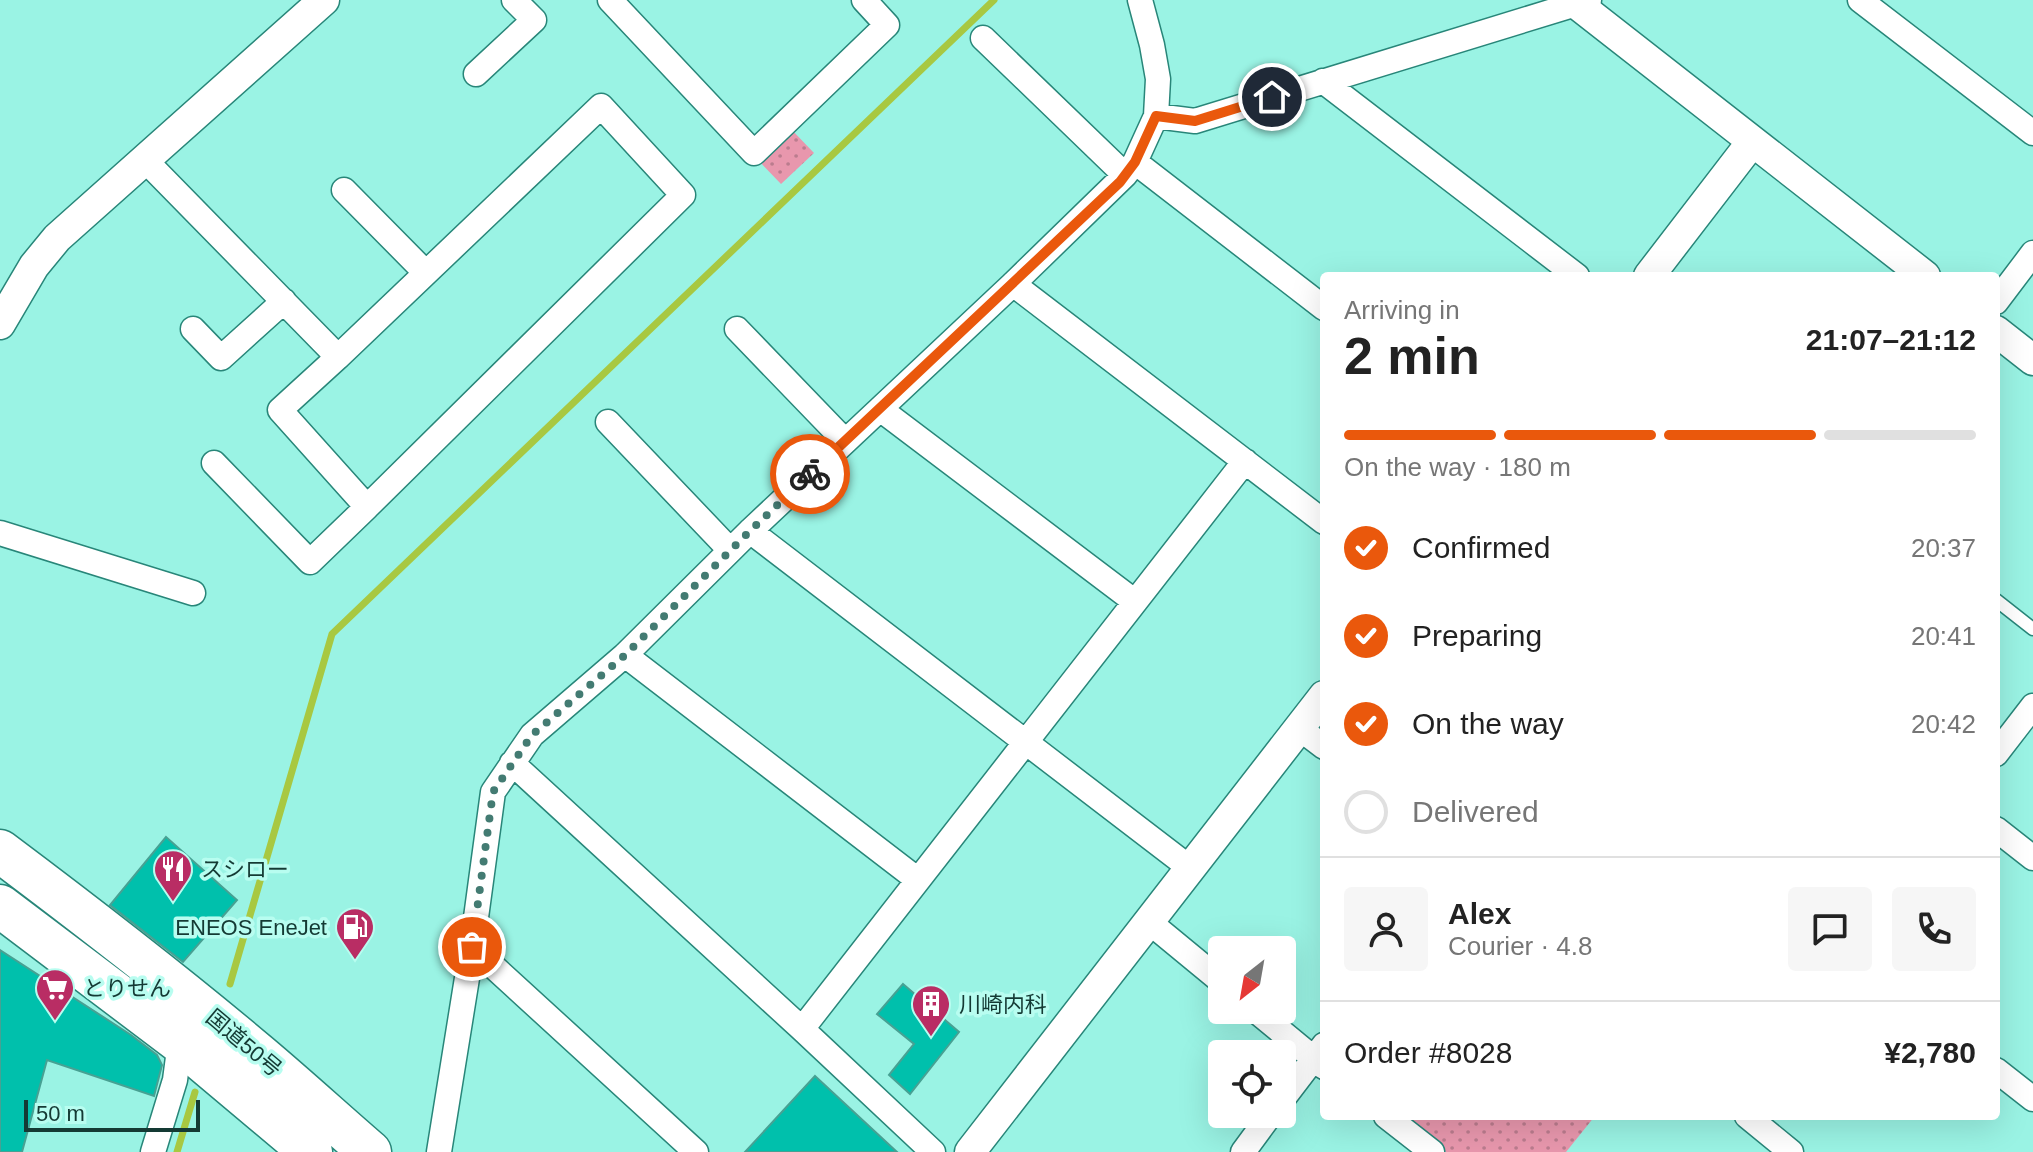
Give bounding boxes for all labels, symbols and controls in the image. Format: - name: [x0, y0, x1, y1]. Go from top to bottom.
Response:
- pin: [1238, 63, 1306, 131]
- icon: home: [1250, 75, 1294, 119]
- text: Arriving in: [1344, 295, 1460, 325]
- text: 21:07–21:12: [1806, 323, 1976, 356]
- text: 2 min: [1344, 327, 1480, 385]
- courier: [770, 434, 850, 514]
- icon: bike: [788, 452, 832, 496]
- text: On the way · 180 m: [1344, 452, 1571, 482]
- icon: check: [1344, 526, 1388, 570]
- text: Confirmed: [1412, 531, 1550, 564]
- text: 20:37: [1911, 533, 1976, 563]
- icon: check: [1344, 614, 1388, 658]
- text: Preparing: [1412, 619, 1542, 652]
- text: 20:41: [1911, 621, 1976, 651]
- icon: check: [1344, 702, 1388, 746]
- text: On the way: [1412, 707, 1564, 740]
- text: 20:42: [1911, 709, 1976, 739]
- text: Delivered: [1412, 795, 1539, 828]
- restaurant icon: スシロー: [152, 848, 194, 903]
- place label: スシロー: [201, 857, 289, 882]
- button: person: [1344, 887, 1428, 971]
- button: chat: [1788, 887, 1872, 971]
- button: phone: [1892, 887, 1976, 971]
- text: Alex: [1448, 897, 1511, 930]
- fuel station icon: ENEOS EneJet: [334, 906, 376, 961]
- pin: [438, 913, 506, 981]
- place label: ENEOS EneJet: [175, 915, 327, 940]
- icon: bag: [450, 925, 494, 969]
- text: Courier · 4.8: [1448, 931, 1593, 961]
- north arrow: [1208, 936, 1296, 1024]
- map controls: [1208, 936, 1296, 1128]
- supermarket icon: とりせん: [34, 967, 76, 1022]
- place label: とりせん: [83, 976, 171, 1001]
- building icon: 川崎内科: [910, 983, 952, 1038]
- place label: 川崎内科: [959, 992, 1047, 1017]
- street label: 国道50号: [201, 1004, 287, 1082]
- text: Order #8028: [1344, 1036, 1512, 1069]
- text: ¥2,780: [1884, 1036, 1976, 1069]
- button: locate: [1208, 1040, 1296, 1128]
- scale bar: [24, 1096, 200, 1132]
- text: 50 m: [36, 1101, 85, 1126]

